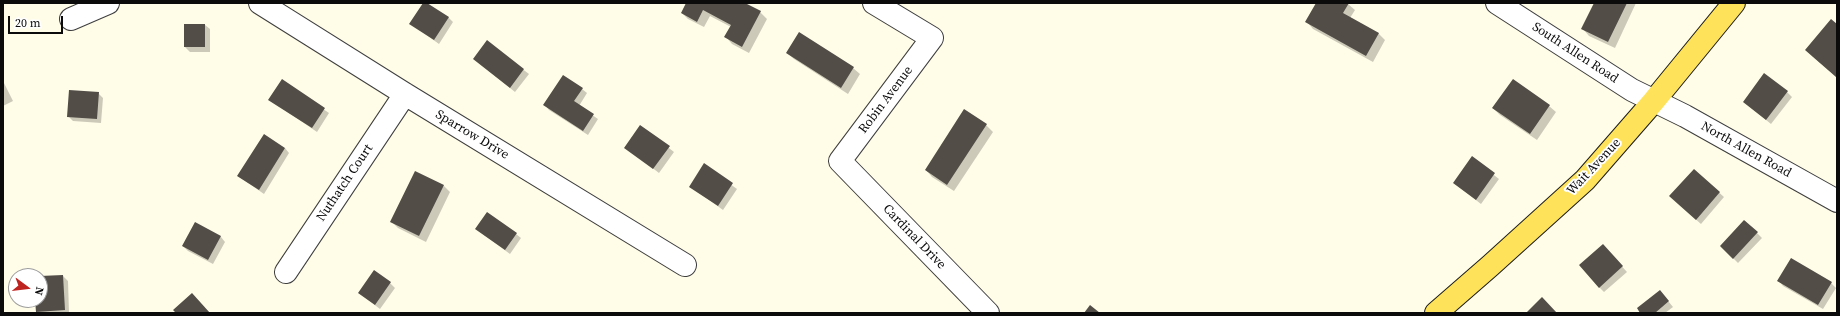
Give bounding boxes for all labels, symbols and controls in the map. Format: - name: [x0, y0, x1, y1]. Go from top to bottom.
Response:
- scale bar: [10, 8, 65, 34]
- text: 20 m: [15, 15, 41, 31]
- street label: South Allen Road: [1529, 19, 1621, 87]
- street label: Robin Avenue: [856, 63, 916, 137]
- street label: Sparrow Drive: [432, 107, 512, 163]
- street label: North Allen Road: [1698, 119, 1794, 181]
- street label: Wait Avenue: [1564, 135, 1624, 199]
- street label: Nuthatch Court: [313, 142, 377, 224]
- street label: Cardinal Drive: [879, 201, 949, 273]
- north arrow: [8, 268, 48, 308]
- text: N: [31, 285, 47, 297]

